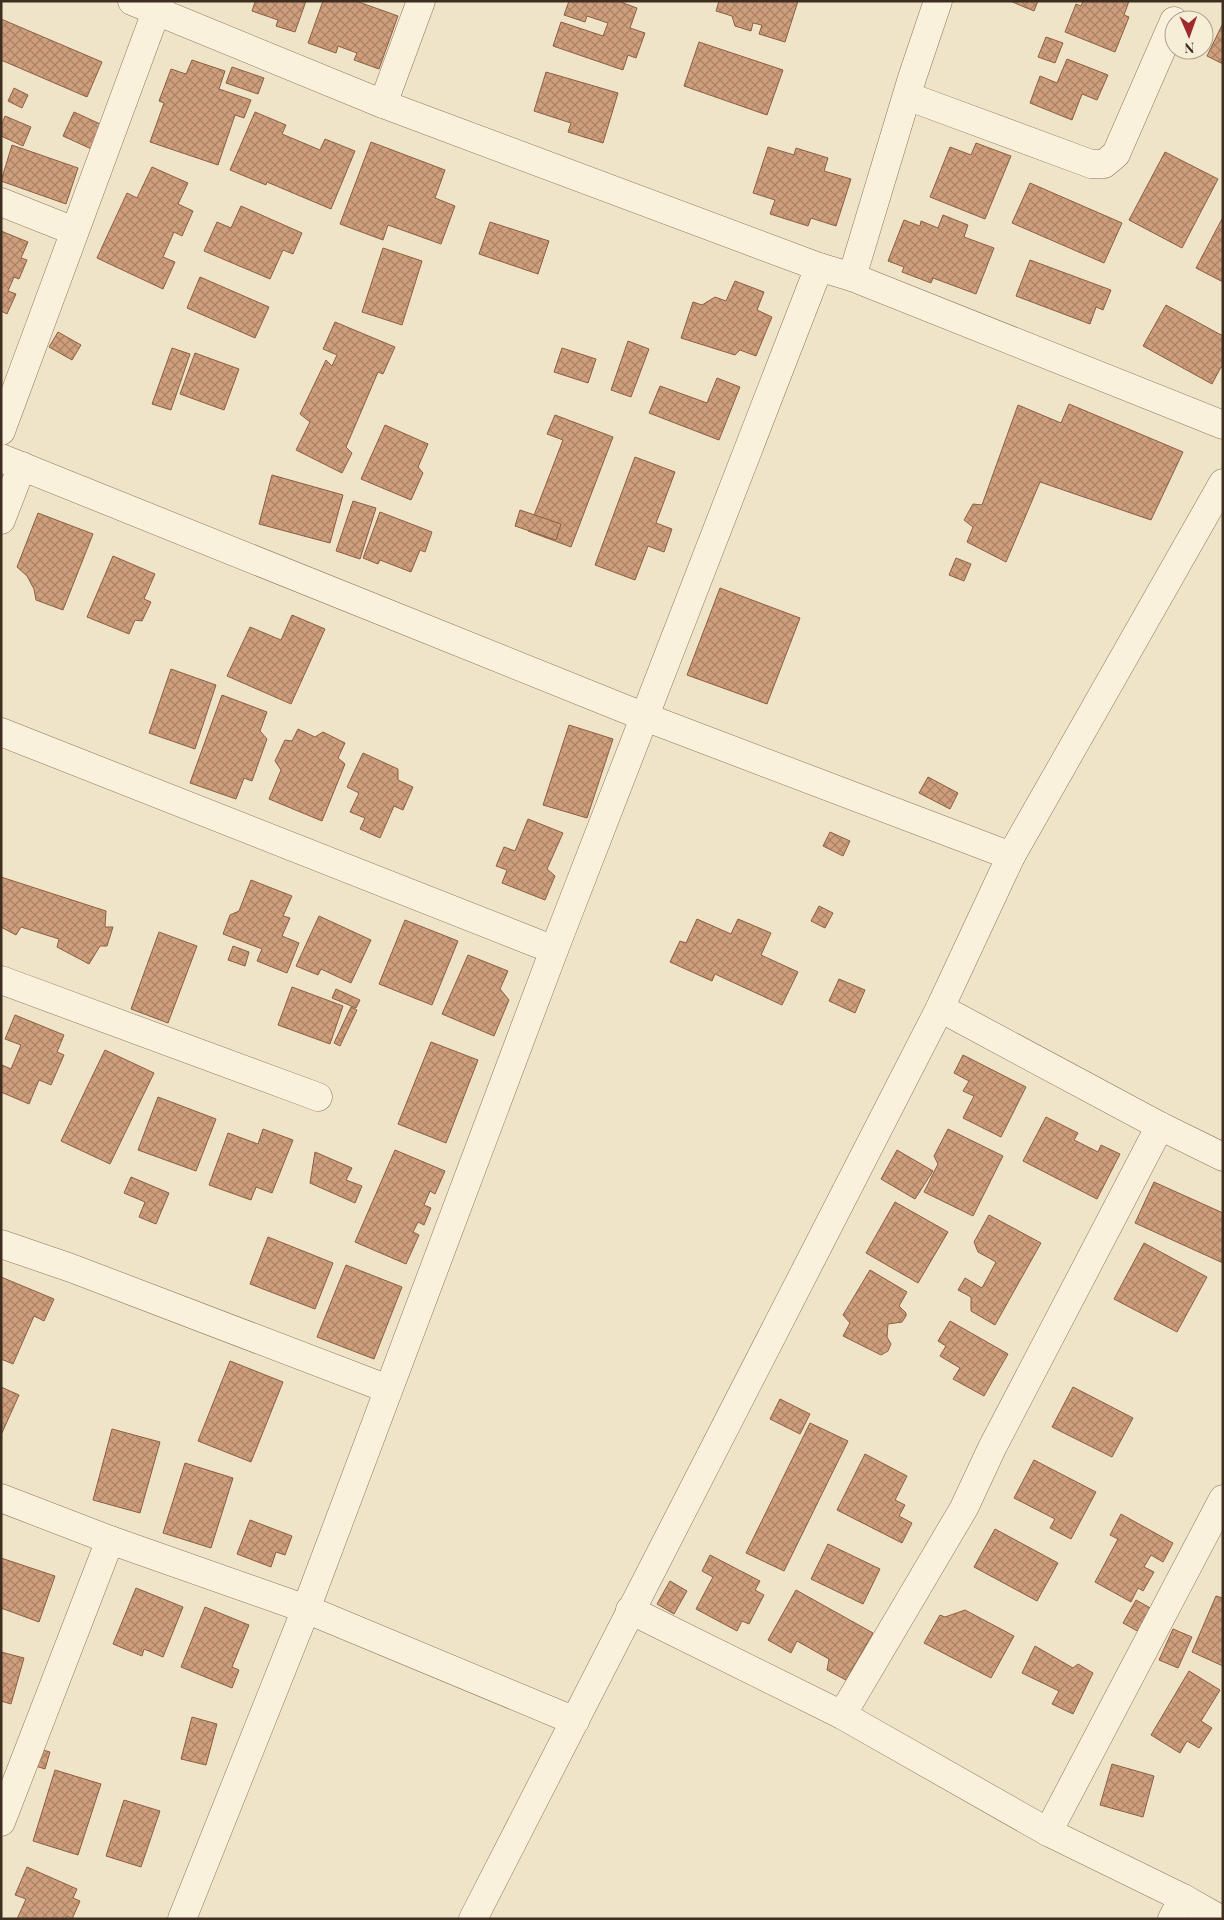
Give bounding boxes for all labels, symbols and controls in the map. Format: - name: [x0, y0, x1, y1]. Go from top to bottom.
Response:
- north arrow: [1164, 10, 1214, 60]
- text: N: [1184, 39, 1195, 58]

